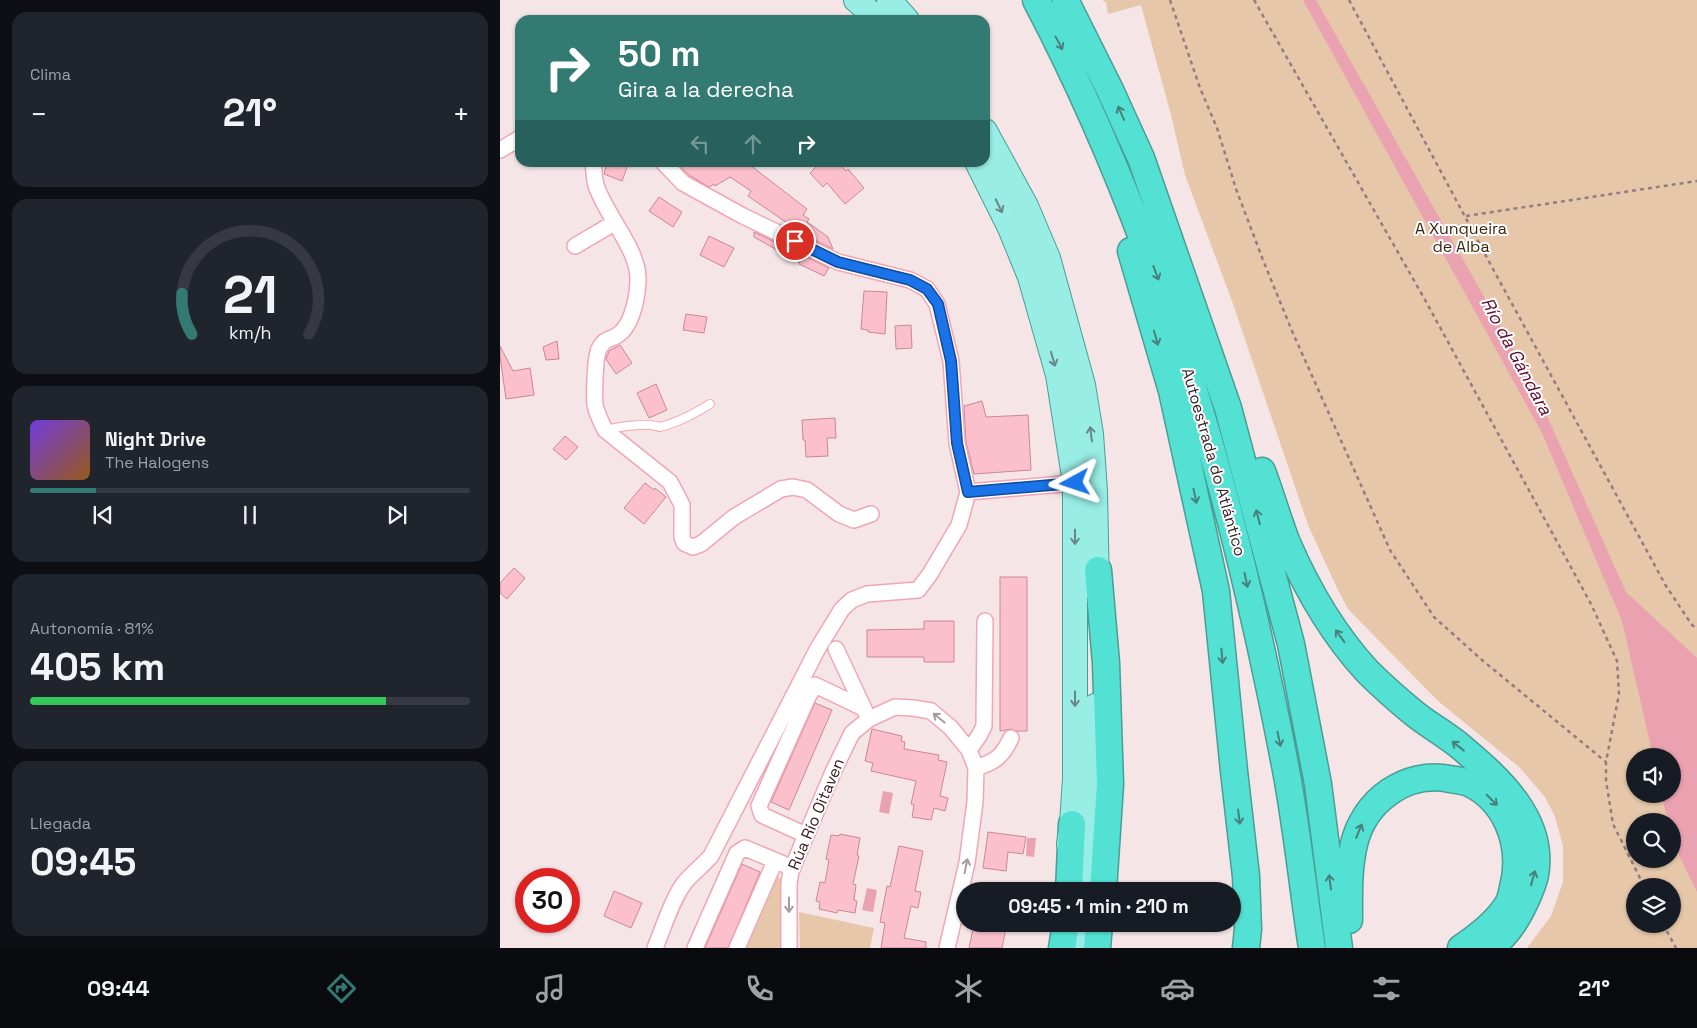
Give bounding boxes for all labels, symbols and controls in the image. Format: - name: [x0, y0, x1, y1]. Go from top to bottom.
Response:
- text: 50 m: [618, 32, 700, 76]
- icon: right: [535, 35, 600, 100]
- one-way arrow: [1055, 35, 1064, 50]
- text: Clima: [30, 64, 71, 85]
- text: Gira a la derecha: [618, 75, 794, 103]
- text: 21°: [223, 89, 277, 137]
- text: −: [30, 96, 47, 132]
- text: +: [453, 96, 470, 132]
- one-way arrow: [1115, 106, 1125, 121]
- icon: left: [686, 130, 714, 158]
- icon: ahead: [739, 130, 767, 158]
- icon: right: [792, 130, 820, 158]
- one-way arrow: [995, 198, 1005, 213]
- park label: A Xunqueira de Alba: [1415, 218, 1507, 257]
- pin: [774, 220, 816, 262]
- icon: arrive: [781, 227, 809, 255]
- text: 21: [223, 262, 277, 328]
- one-way arrow: [1152, 265, 1161, 281]
- water label: Río da Gándara: [1476, 293, 1558, 419]
- text: km/h: [229, 321, 271, 344]
- one-way arrow: [1152, 329, 1162, 345]
- one-way arrow: [1049, 350, 1059, 366]
- street label: Autoestrada do Atlántico: [1177, 365, 1251, 559]
- one-way arrow: [1086, 426, 1096, 442]
- text: Night Drive: [105, 427, 206, 452]
- text: The Halogens: [105, 452, 209, 473]
- position arrow: [1048, 456, 1100, 508]
- one-way arrow: [1191, 487, 1200, 503]
- icon: previous: [89, 501, 117, 529]
- icon: pause: [236, 501, 264, 529]
- icon: next: [383, 501, 411, 529]
- one-way arrow: [1253, 510, 1262, 526]
- one-way arrow: [1070, 528, 1080, 545]
- one-way arrow: [1241, 572, 1251, 588]
- text: Autonomía · 81%: [30, 618, 154, 639]
- one-way arrow: [1335, 629, 1345, 643]
- text: 405 km: [30, 643, 165, 691]
- one-way arrow: [1217, 647, 1227, 663]
- one-way arrow: [1070, 691, 1080, 707]
- one-way arrow: [933, 713, 946, 724]
- one-way arrow: [1275, 731, 1284, 747]
- one-way arrow: [1452, 740, 1465, 751]
- map controls: [1626, 748, 1681, 933]
- button: sound: [1626, 748, 1681, 803]
- street label: Rúa Río Oitaven: [783, 755, 849, 873]
- one-way arrow: [1486, 794, 1498, 806]
- one-way arrow: [1234, 809, 1244, 825]
- text: Llegada: [30, 813, 91, 834]
- button: search: [1626, 813, 1681, 868]
- one-way arrow: [1355, 824, 1365, 839]
- text: 09:45: [30, 838, 136, 886]
- one-way arrow: [962, 859, 971, 875]
- speed limit sign: 30: [515, 868, 580, 933]
- one-way arrow: [1529, 871, 1538, 887]
- one-way arrow: [1325, 875, 1335, 891]
- button: layers: [1626, 878, 1681, 933]
- text: 09:45 · 1 min · 210 m: [1008, 894, 1189, 919]
- one-way arrow: [784, 896, 794, 912]
- icon: directions: [324, 971, 359, 1006]
- icon: music: [533, 971, 568, 1006]
- icon: phone: [742, 971, 777, 1006]
- icon: climate: [951, 971, 986, 1006]
- icon: car: [1160, 971, 1195, 1006]
- icon: filters: [1369, 971, 1404, 1006]
- text: 09:44: [87, 974, 149, 1002]
- text: 21°: [1578, 974, 1610, 1002]

